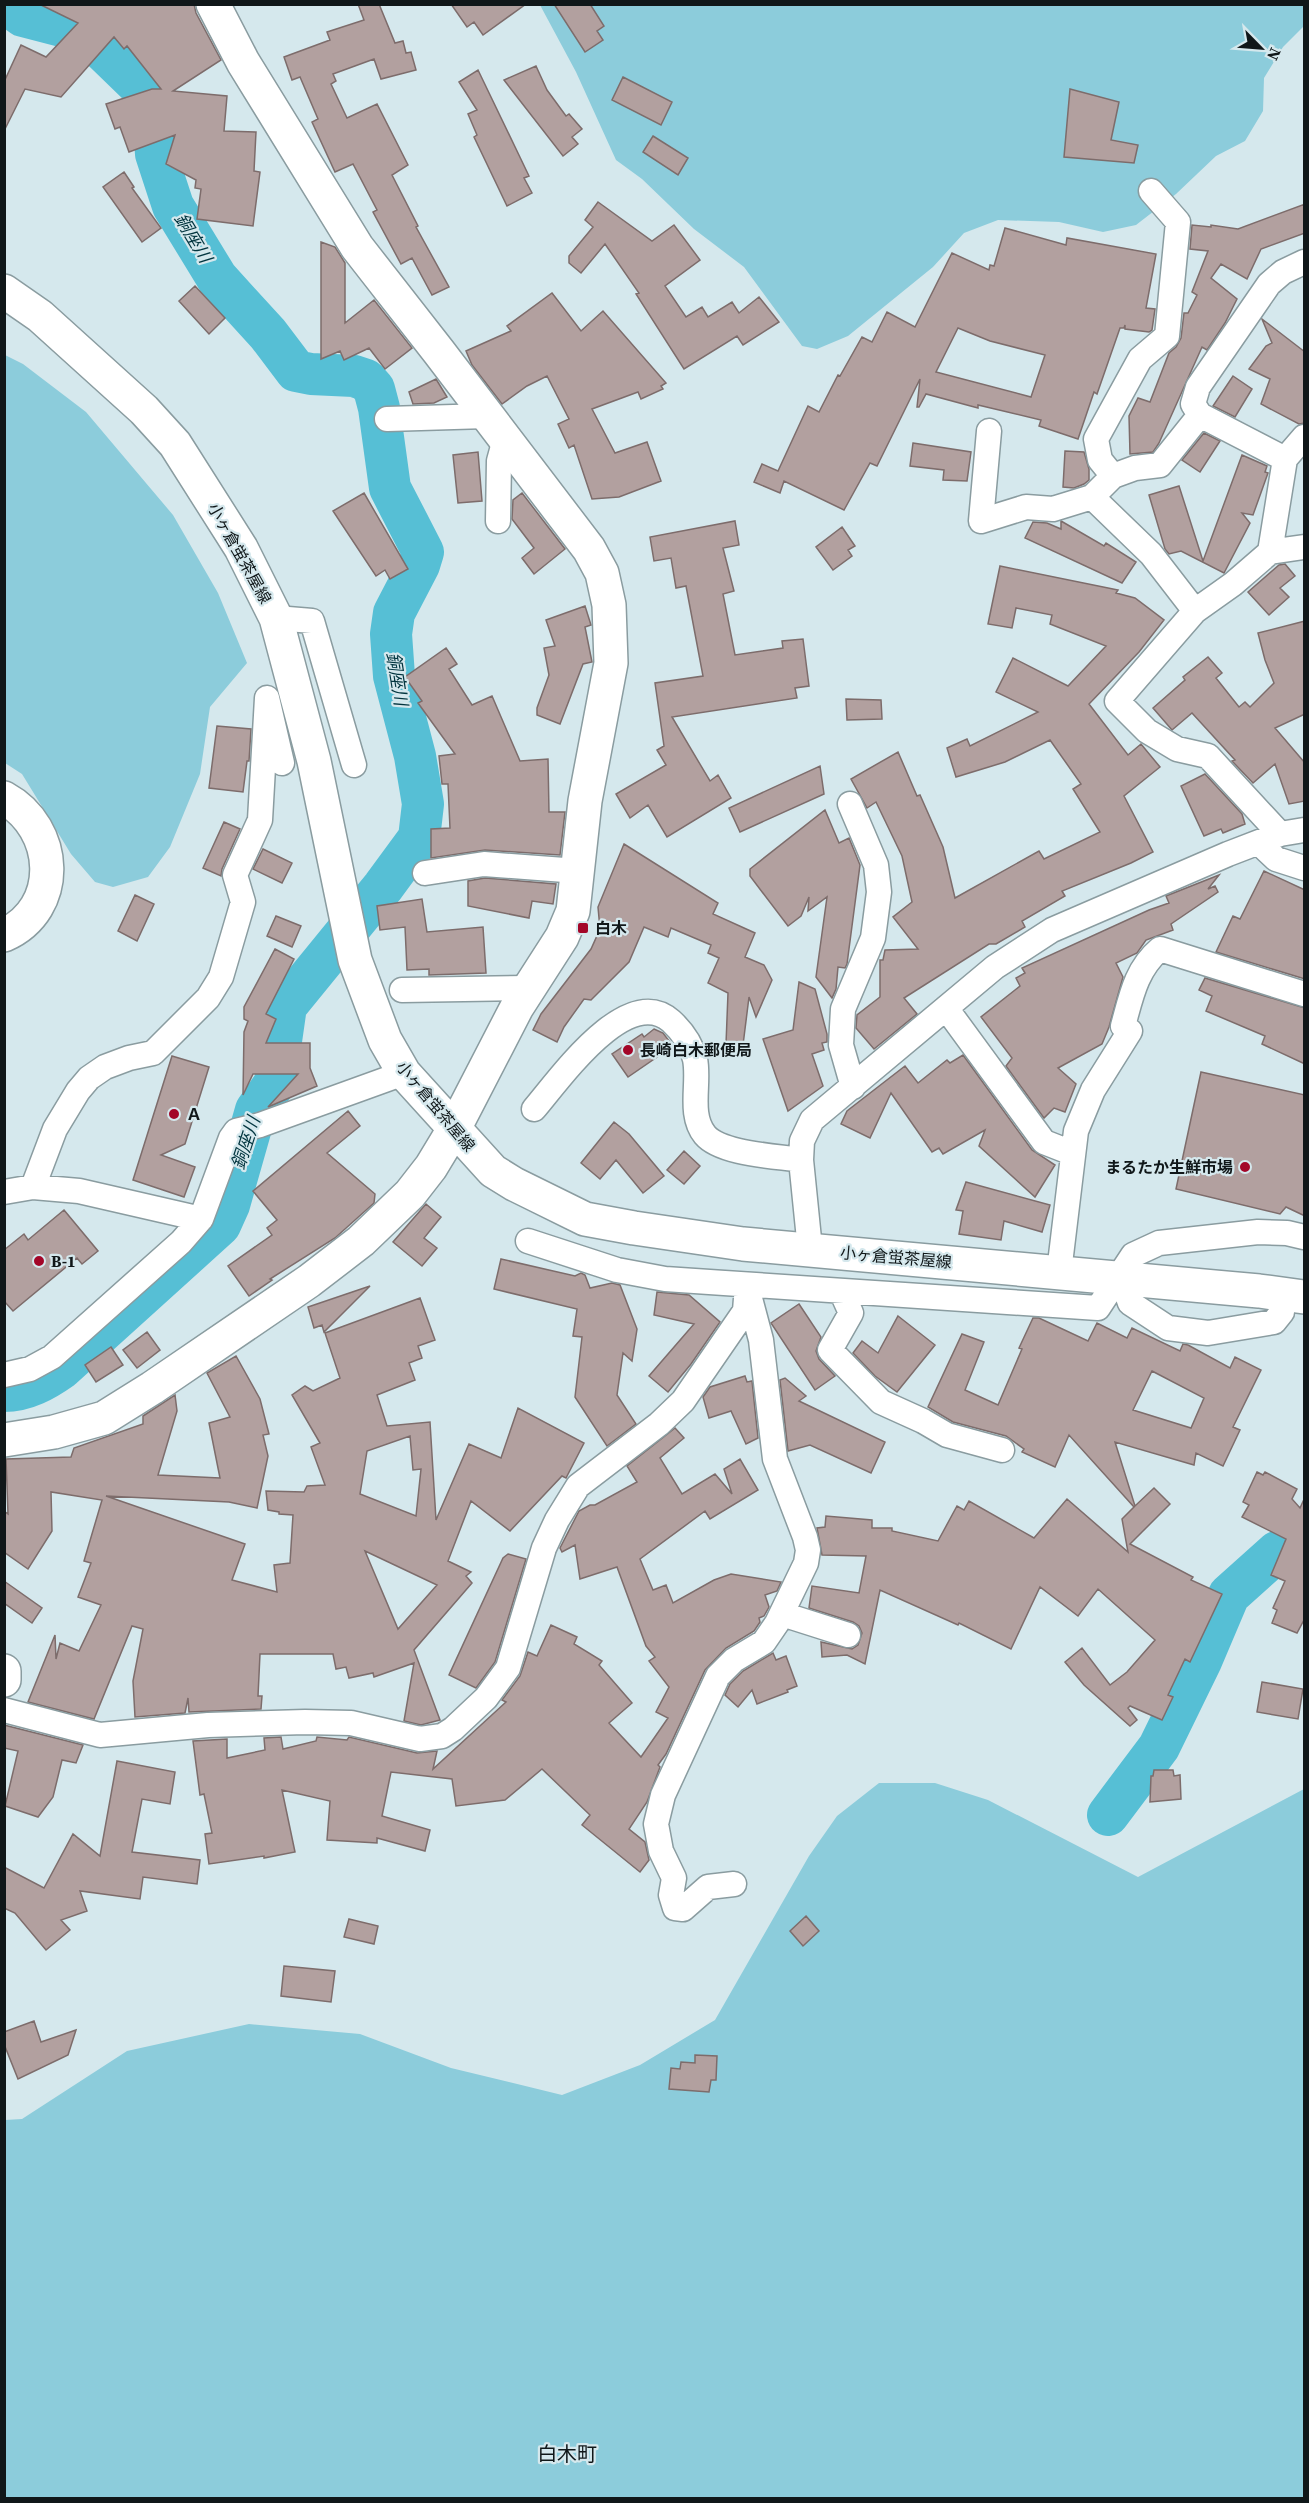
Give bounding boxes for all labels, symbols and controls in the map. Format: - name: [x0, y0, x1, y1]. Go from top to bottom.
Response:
- north arrow: [1231, 18, 1291, 78]
- text: N: [1262, 44, 1287, 65]
- water label: 銅座川: [169, 208, 219, 269]
- street label: 小ヶ倉蛍茶屋線: [203, 499, 277, 607]
- water label: 銅座川: [381, 650, 414, 710]
- place label: 白木: [595, 917, 627, 939]
- marker: 白木: [576, 921, 590, 935]
- place label: 長崎白木郵便局: [640, 1039, 752, 1061]
- marker: 長崎白木郵便局: [621, 1043, 635, 1057]
- street label: 小ヶ倉蛍茶屋線: [392, 1056, 480, 1156]
- place label: Ａ: [186, 1103, 202, 1125]
- marker: Ａ: [167, 1107, 181, 1121]
- water label: 銅座川: [225, 1111, 266, 1172]
- place label: まるたか生鮮市場: [1105, 1156, 1233, 1178]
- marker: まるたか生鮮市場: [1238, 1160, 1252, 1174]
- street label: 小ヶ倉蛍茶屋線: [839, 1241, 953, 1273]
- place label: B-1: [51, 1250, 76, 1272]
- marker: B-1: [32, 1254, 46, 1268]
- district label: 白木町: [537, 2440, 597, 2468]

